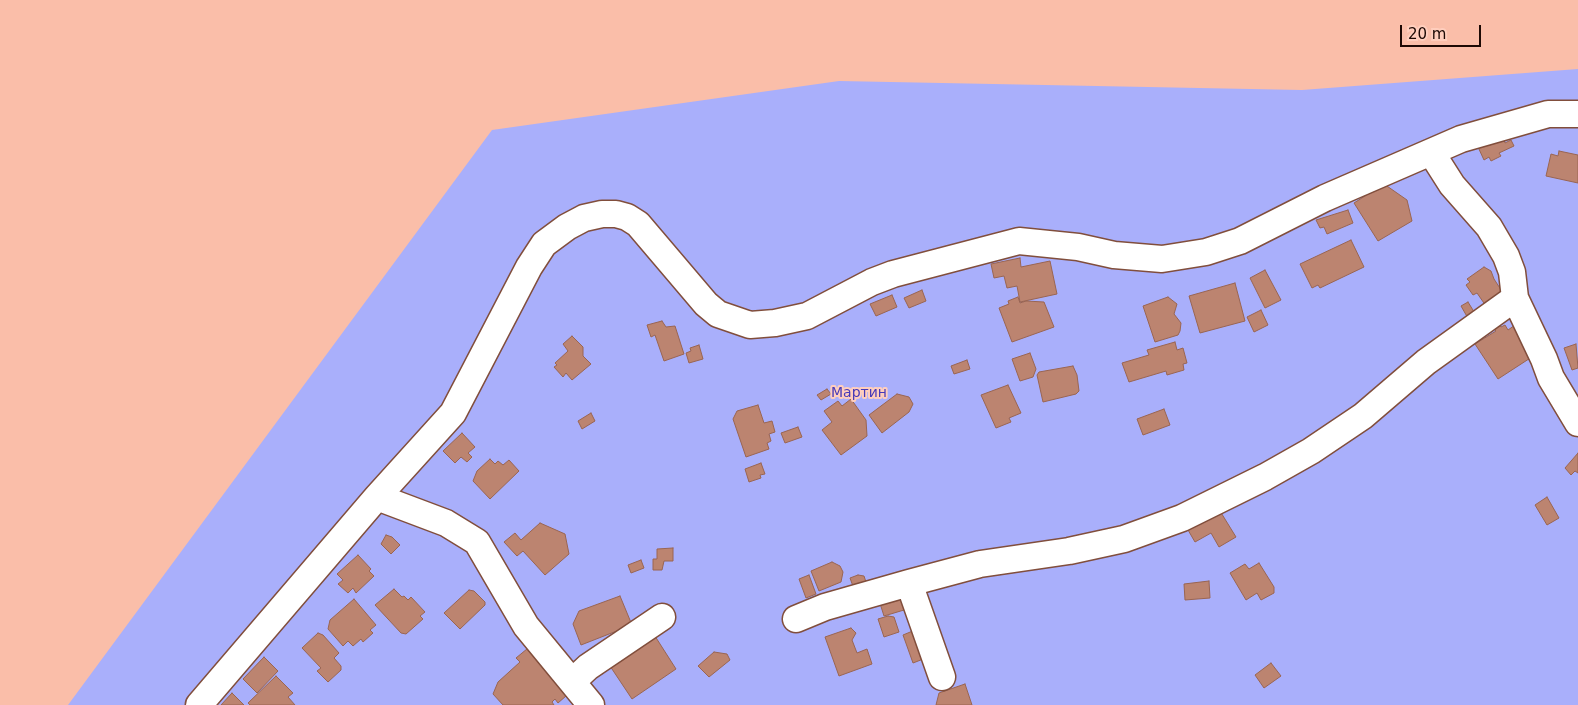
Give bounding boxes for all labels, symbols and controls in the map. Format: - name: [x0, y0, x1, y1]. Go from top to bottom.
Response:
- scale bar: [1403, 15, 1484, 47]
- text: 20 m: [1408, 25, 1446, 43]
- park label: Мартин: [831, 385, 887, 401]

